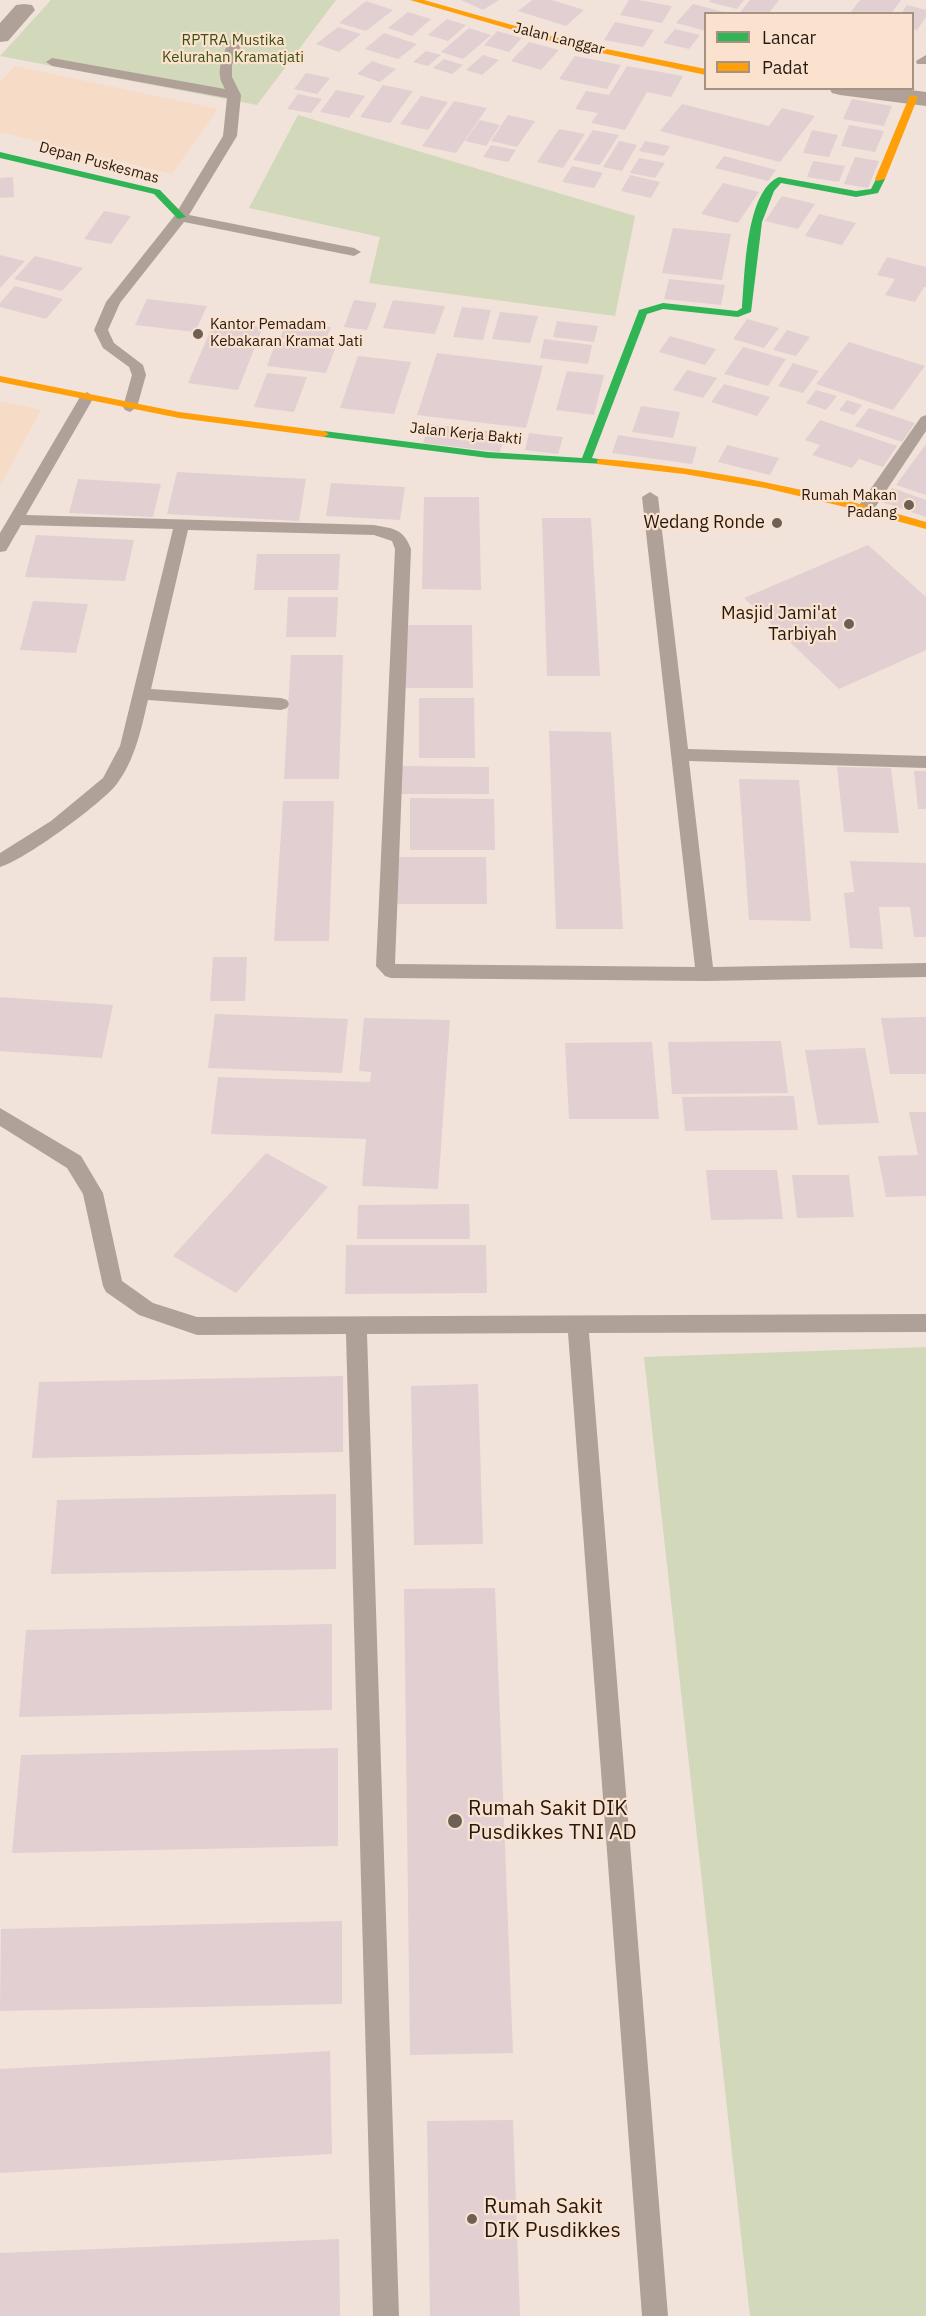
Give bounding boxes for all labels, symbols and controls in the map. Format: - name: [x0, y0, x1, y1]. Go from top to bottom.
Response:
- legend: [704, 12, 914, 90]
- street label: Jalan Langgar: [512, 19, 606, 59]
- text: Lancar: [762, 26, 816, 49]
- park label: RPTRA Mustika Kelurahan Kramatjati: [162, 32, 304, 67]
- text: Padat: [762, 56, 809, 79]
- street label: Depan Puskesmas: [37, 138, 161, 188]
- place label: Kantor Pemadam Kebakaran Kramat Jati: [210, 316, 363, 351]
- marker: Kantor Pemadam Kebakaran Kramat Jati: [191, 327, 205, 341]
- street label: Jalan Kerja Bakti: [409, 419, 523, 449]
- place label: Rumah Makan Padang: [801, 487, 897, 522]
- marker: Rumah Makan Padang: [902, 498, 916, 512]
- place label: Wedang Ronde: [643, 512, 765, 534]
- marker: Wedang Ronde: [770, 516, 784, 530]
- place label: Masjid Jami'at Tarbiyah: [721, 603, 837, 646]
- marker: Masjid Jami'at Tarbiyah: [842, 617, 856, 631]
- place label: Rumah Sakit DIK Pusdikkes TNI AD: [468, 1796, 637, 1846]
- marker: Rumah Sakit DIK Pusdikkes TNI AD: [446, 1812, 464, 1830]
- place label: Rumah Sakit DIK Pusdikkes: [484, 2194, 621, 2244]
- marker: Rumah Sakit DIK Pusdikkes: [465, 2212, 479, 2226]

